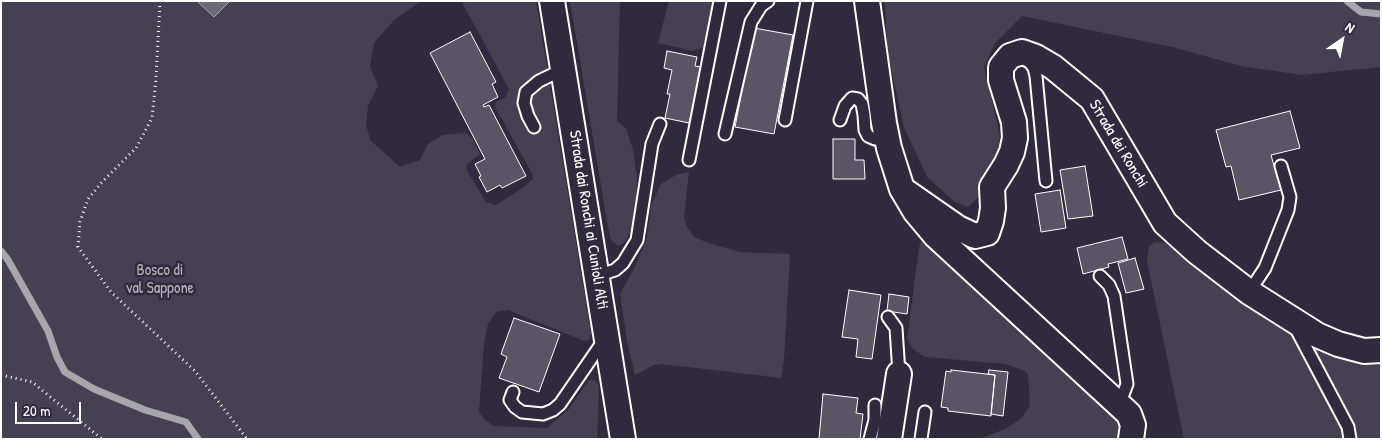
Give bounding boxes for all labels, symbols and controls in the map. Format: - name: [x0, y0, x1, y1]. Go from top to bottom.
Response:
- north arrow: [1317, 15, 1367, 65]
- text: N: [1342, 17, 1359, 37]
- street label: Strada dei Ronchi: [1084, 97, 1152, 191]
- street label: Strada dai Ronchi ai Cunioli Alti: [564, 129, 612, 311]
- park label: Bosco di val Sappone: [126, 261, 194, 299]
- scale bar: [18, 392, 84, 424]
- text: 20 m: [23, 400, 50, 421]

